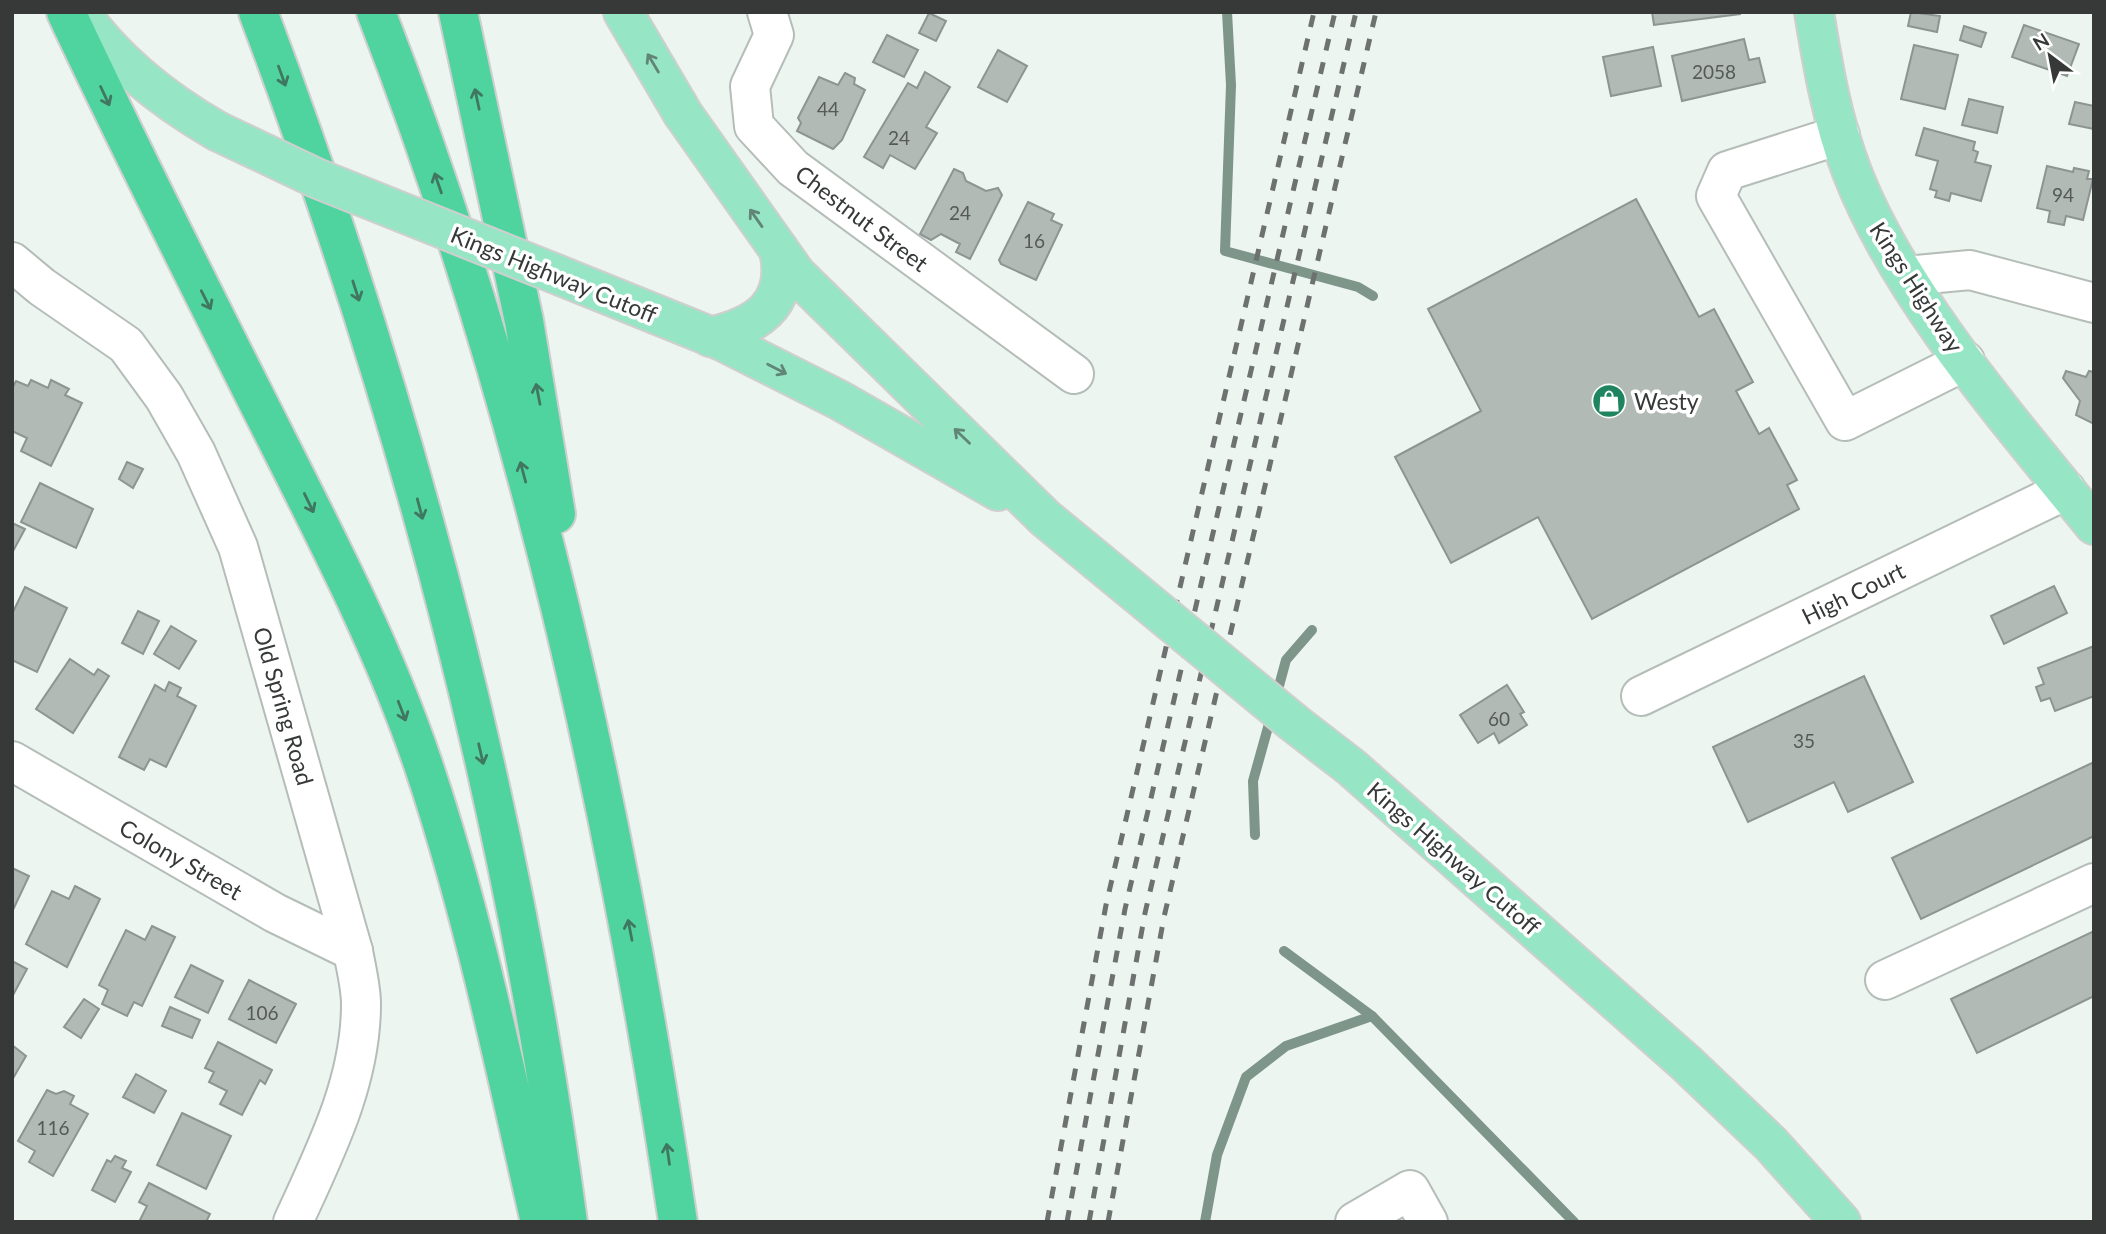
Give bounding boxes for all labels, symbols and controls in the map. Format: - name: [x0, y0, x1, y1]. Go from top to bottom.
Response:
- north arrow: [2015, 21, 2085, 91]
- text: N: [2028, 28, 2053, 55]
- one-way arrow: [646, 53, 659, 74]
- house number: 2058: [1692, 60, 1736, 83]
- one-way arrow: [277, 65, 289, 87]
- one-way arrow: [99, 85, 113, 106]
- one-way arrow: [469, 88, 483, 111]
- house number: 44: [817, 97, 839, 120]
- house number: 24: [888, 126, 910, 149]
- street label: Chestnut Street: [790, 159, 934, 277]
- one-way arrow: [431, 172, 443, 194]
- house number: 94: [2052, 183, 2074, 206]
- house number: 24: [949, 201, 971, 224]
- one-way arrow: [749, 209, 763, 228]
- street label: Kings Highway: [1864, 216, 1970, 358]
- street label: Kings Highway Cutoff: [447, 220, 662, 328]
- house number: 16: [1023, 229, 1045, 252]
- one-way arrow: [350, 280, 363, 302]
- one-way arrow: [200, 289, 214, 310]
- one-way arrow: [766, 362, 786, 376]
- shop icon: Westy: [1590, 382, 1628, 420]
- one-way arrow: [531, 383, 544, 406]
- place label: Westy: [1634, 387, 1699, 415]
- one-way arrow: [953, 428, 970, 445]
- one-way arrow: [516, 461, 529, 483]
- one-way arrow: [302, 492, 316, 513]
- one-way arrow: [414, 498, 427, 520]
- street label: High Court: [1797, 556, 1910, 630]
- street label: Old Spring Road: [248, 624, 320, 788]
- one-way arrow: [397, 699, 410, 721]
- house number: 60: [1488, 707, 1510, 730]
- house number: 35: [1793, 729, 1815, 752]
- one-way arrow: [475, 742, 488, 765]
- street label: Kings Highway Cutoff: [1362, 775, 1547, 941]
- street label: Colony Street: [115, 813, 248, 906]
- one-way arrow: [623, 919, 636, 942]
- house number: 106: [245, 1001, 279, 1024]
- house number: 116: [36, 1116, 70, 1139]
- one-way arrow: [661, 1143, 674, 1166]

